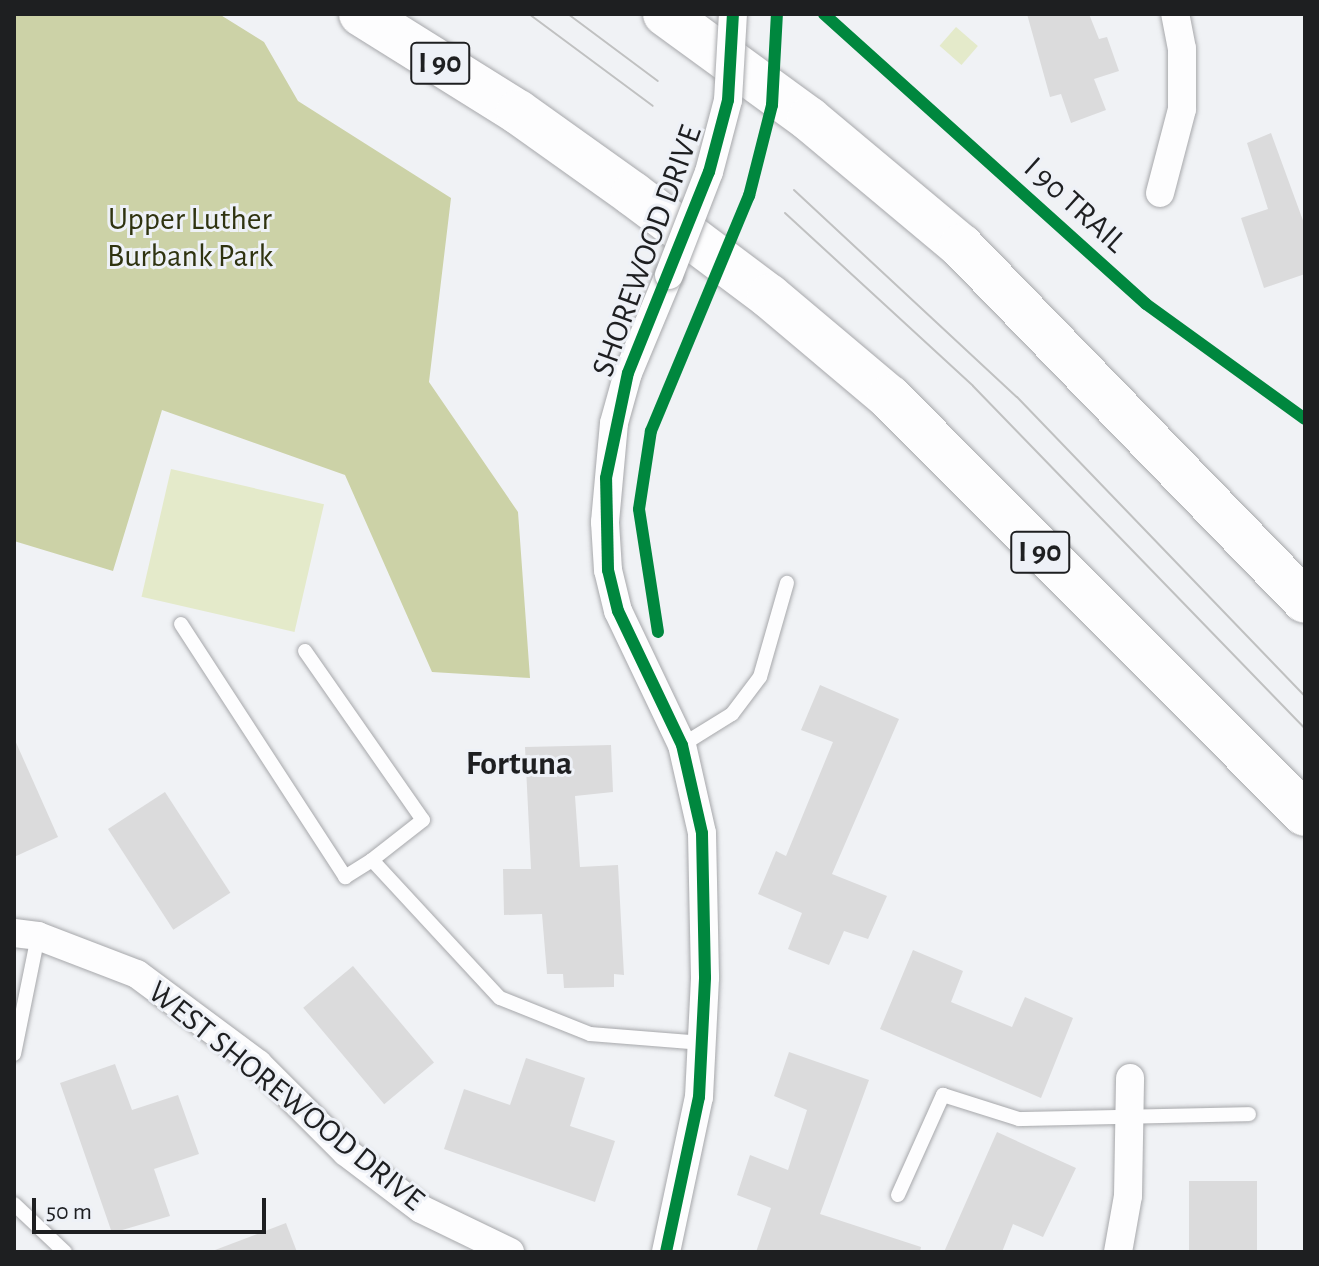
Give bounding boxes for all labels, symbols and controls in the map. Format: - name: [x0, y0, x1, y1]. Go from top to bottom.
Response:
- road number: I 90: [410, 37, 470, 89]
- street label: SHOREWOOD DRIVE: [584, 120, 710, 382]
- street label: I 90 TRAIL: [1016, 149, 1134, 261]
- park label: Upper Luther Burbank Park: [107, 201, 273, 276]
- road number: I 90: [1010, 526, 1070, 578]
- district label: Fortuna: [466, 745, 572, 785]
- street label: WEST SHOREWOOD DRIVE: [140, 973, 432, 1219]
- scale bar: [36, 1182, 270, 1232]
- text: 50 m: [46, 1200, 92, 1224]

